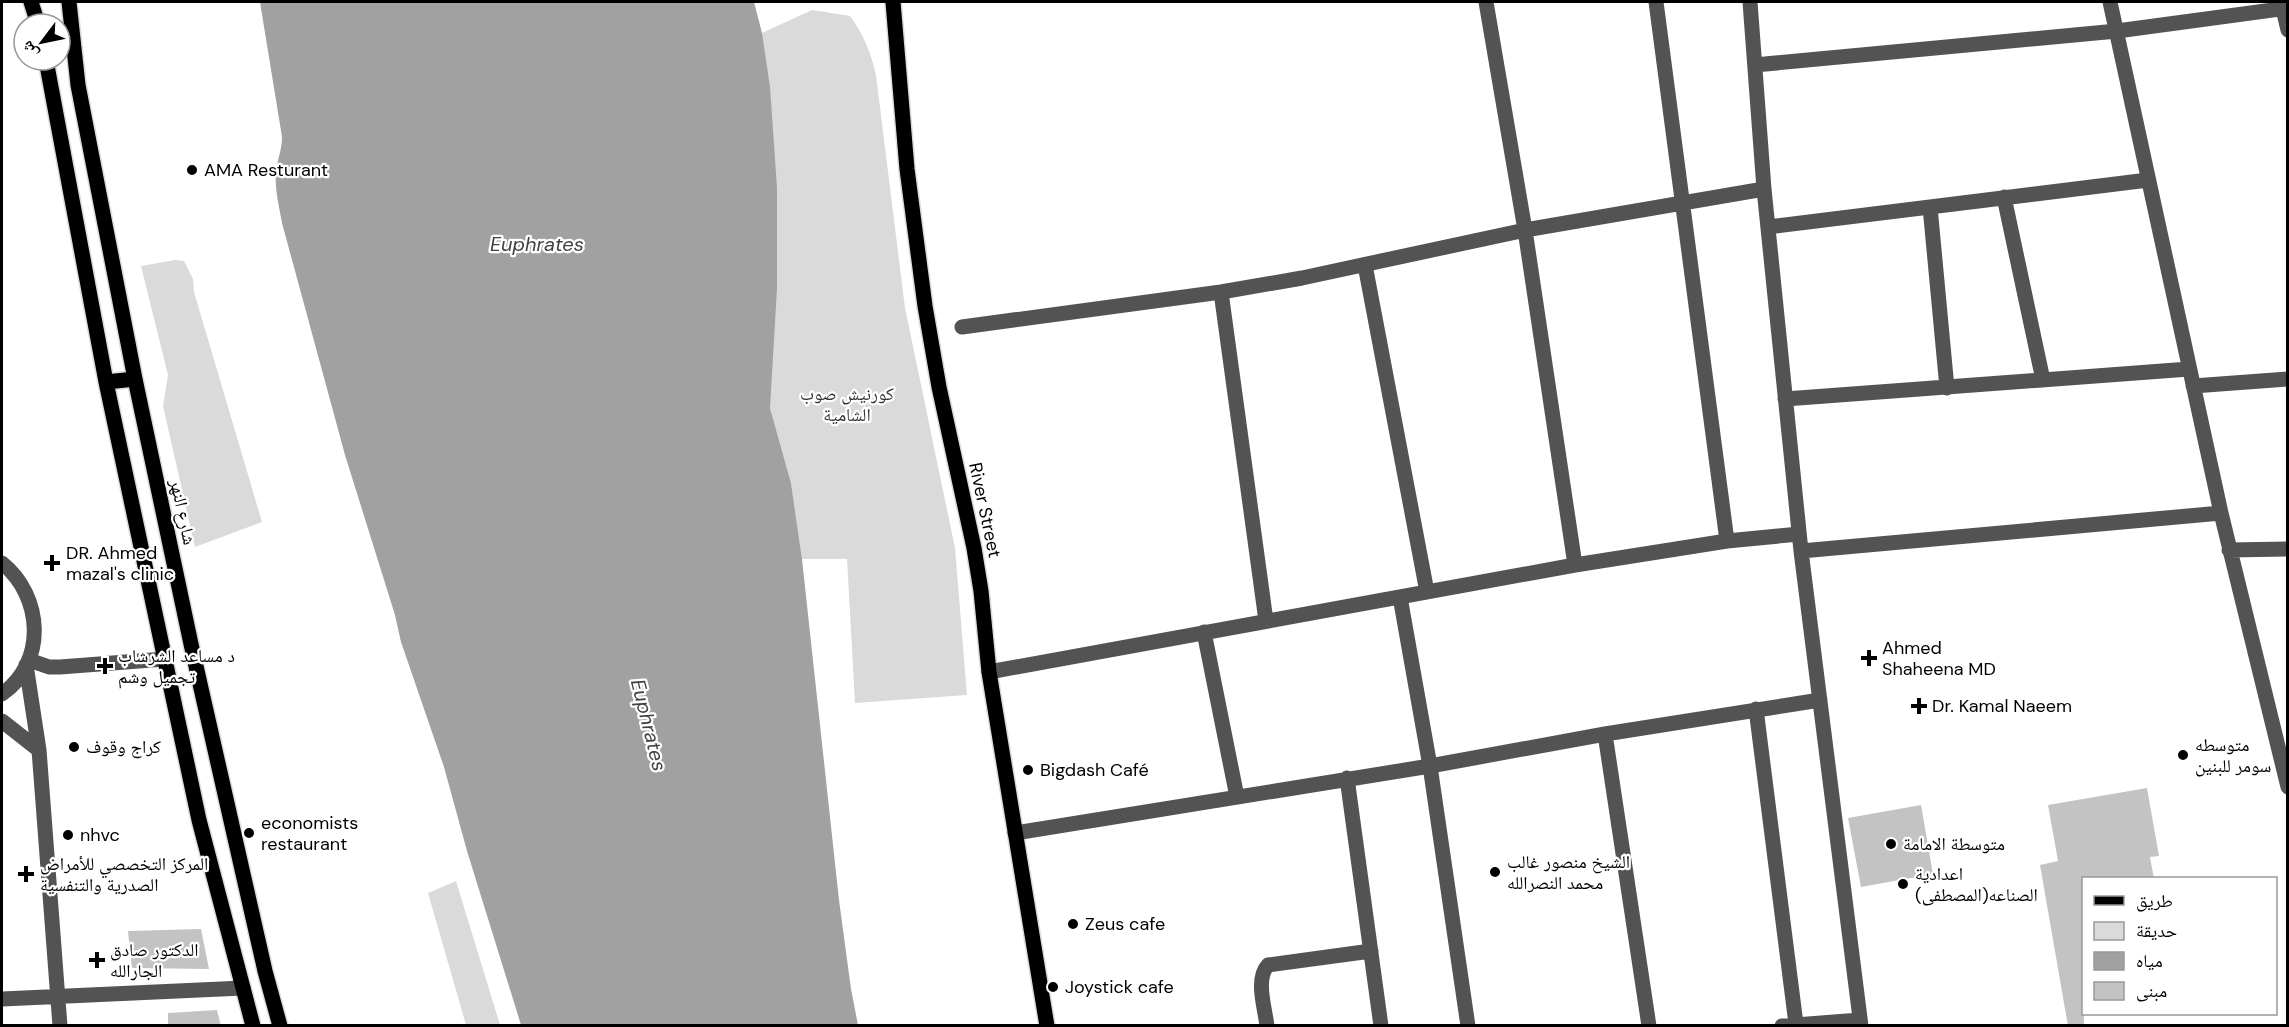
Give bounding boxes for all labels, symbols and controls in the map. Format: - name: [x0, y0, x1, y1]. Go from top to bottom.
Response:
- north arrow: [12, 12, 72, 72]
- text: ش: [16, 37, 43, 62]
- place label: AMA Resturant: [204, 158, 328, 182]
- marker: AMA Resturant: [185, 163, 199, 177]
- water label: Euphrates: [490, 231, 584, 257]
- park label: كورنيش صوب الشامية: [800, 382, 894, 427]
- street label: River Street: [963, 460, 1007, 560]
- street label: شارع النهر: [164, 476, 202, 547]
- place label: DR. Ahmed mazal's clinic: [66, 541, 174, 586]
- marker: DR. Ahmed mazal's clinic: [43, 554, 61, 572]
- place label: Ahmed Shaheena MD: [1882, 636, 1996, 681]
- place label: د مساعد الشرشاب تجميل وشم: [118, 644, 235, 689]
- marker: Ahmed Shaheena MD: [1860, 649, 1878, 667]
- marker: د مساعد الشرشاب تجميل وشم: [96, 657, 114, 675]
- water label: Euphrates: [625, 676, 673, 774]
- place label: Dr. Kamal Naeem: [1932, 694, 2072, 718]
- marker: Dr. Kamal Naeem: [1910, 697, 1928, 715]
- place label: متوسطه سومر للبنين: [2195, 733, 2271, 778]
- place label: كراج وقوف: [86, 735, 161, 759]
- marker: كراج وقوف: [67, 740, 81, 754]
- marker: متوسطه سومر للبنين: [2176, 748, 2190, 762]
- place label: Bigdash Café: [1040, 758, 1149, 782]
- marker: Bigdash Café: [1021, 763, 1035, 777]
- place label: economists restaurant: [261, 811, 358, 856]
- place label: nhvc: [80, 823, 120, 847]
- marker: economists restaurant: [242, 826, 256, 840]
- marker: nhvc: [61, 828, 75, 842]
- place label: متوسطة الامامة: [1903, 832, 2005, 856]
- marker: متوسطة الامامة: [1884, 837, 1898, 851]
- place label: الشيخ منصور غالب محمد النصرالله: [1507, 850, 1630, 895]
- place label: المركز التخصصي للأمراض الصدرية والتنفسية: [40, 852, 208, 897]
- place label: اعدادية الصناعه(المصطفى): [1915, 862, 2038, 907]
- marker: المركز التخصصي للأمراض الصدرية والتنفسية: [17, 865, 35, 883]
- marker: الشيخ منصور غالب محمد النصرالله: [1488, 865, 1502, 879]
- marker: اعدادية الصناعه(المصطفى): [1896, 877, 1910, 891]
- legend: [2082, 877, 2277, 1015]
- text: طريق: [2136, 889, 2173, 913]
- place label: Zeus cafe: [1085, 912, 1165, 936]
- marker: Zeus cafe: [1066, 917, 1080, 931]
- text: حديقة: [2136, 919, 2177, 943]
- place label: الدكتور صادق الجارالله: [110, 938, 199, 983]
- text: مياه: [2136, 949, 2163, 973]
- marker: الدكتور صادق الجارالله: [88, 951, 106, 969]
- place label: Joystick cafe: [1065, 975, 1174, 999]
- text: مبنى: [2136, 979, 2167, 1003]
- marker: Joystick cafe: [1046, 980, 1060, 994]

